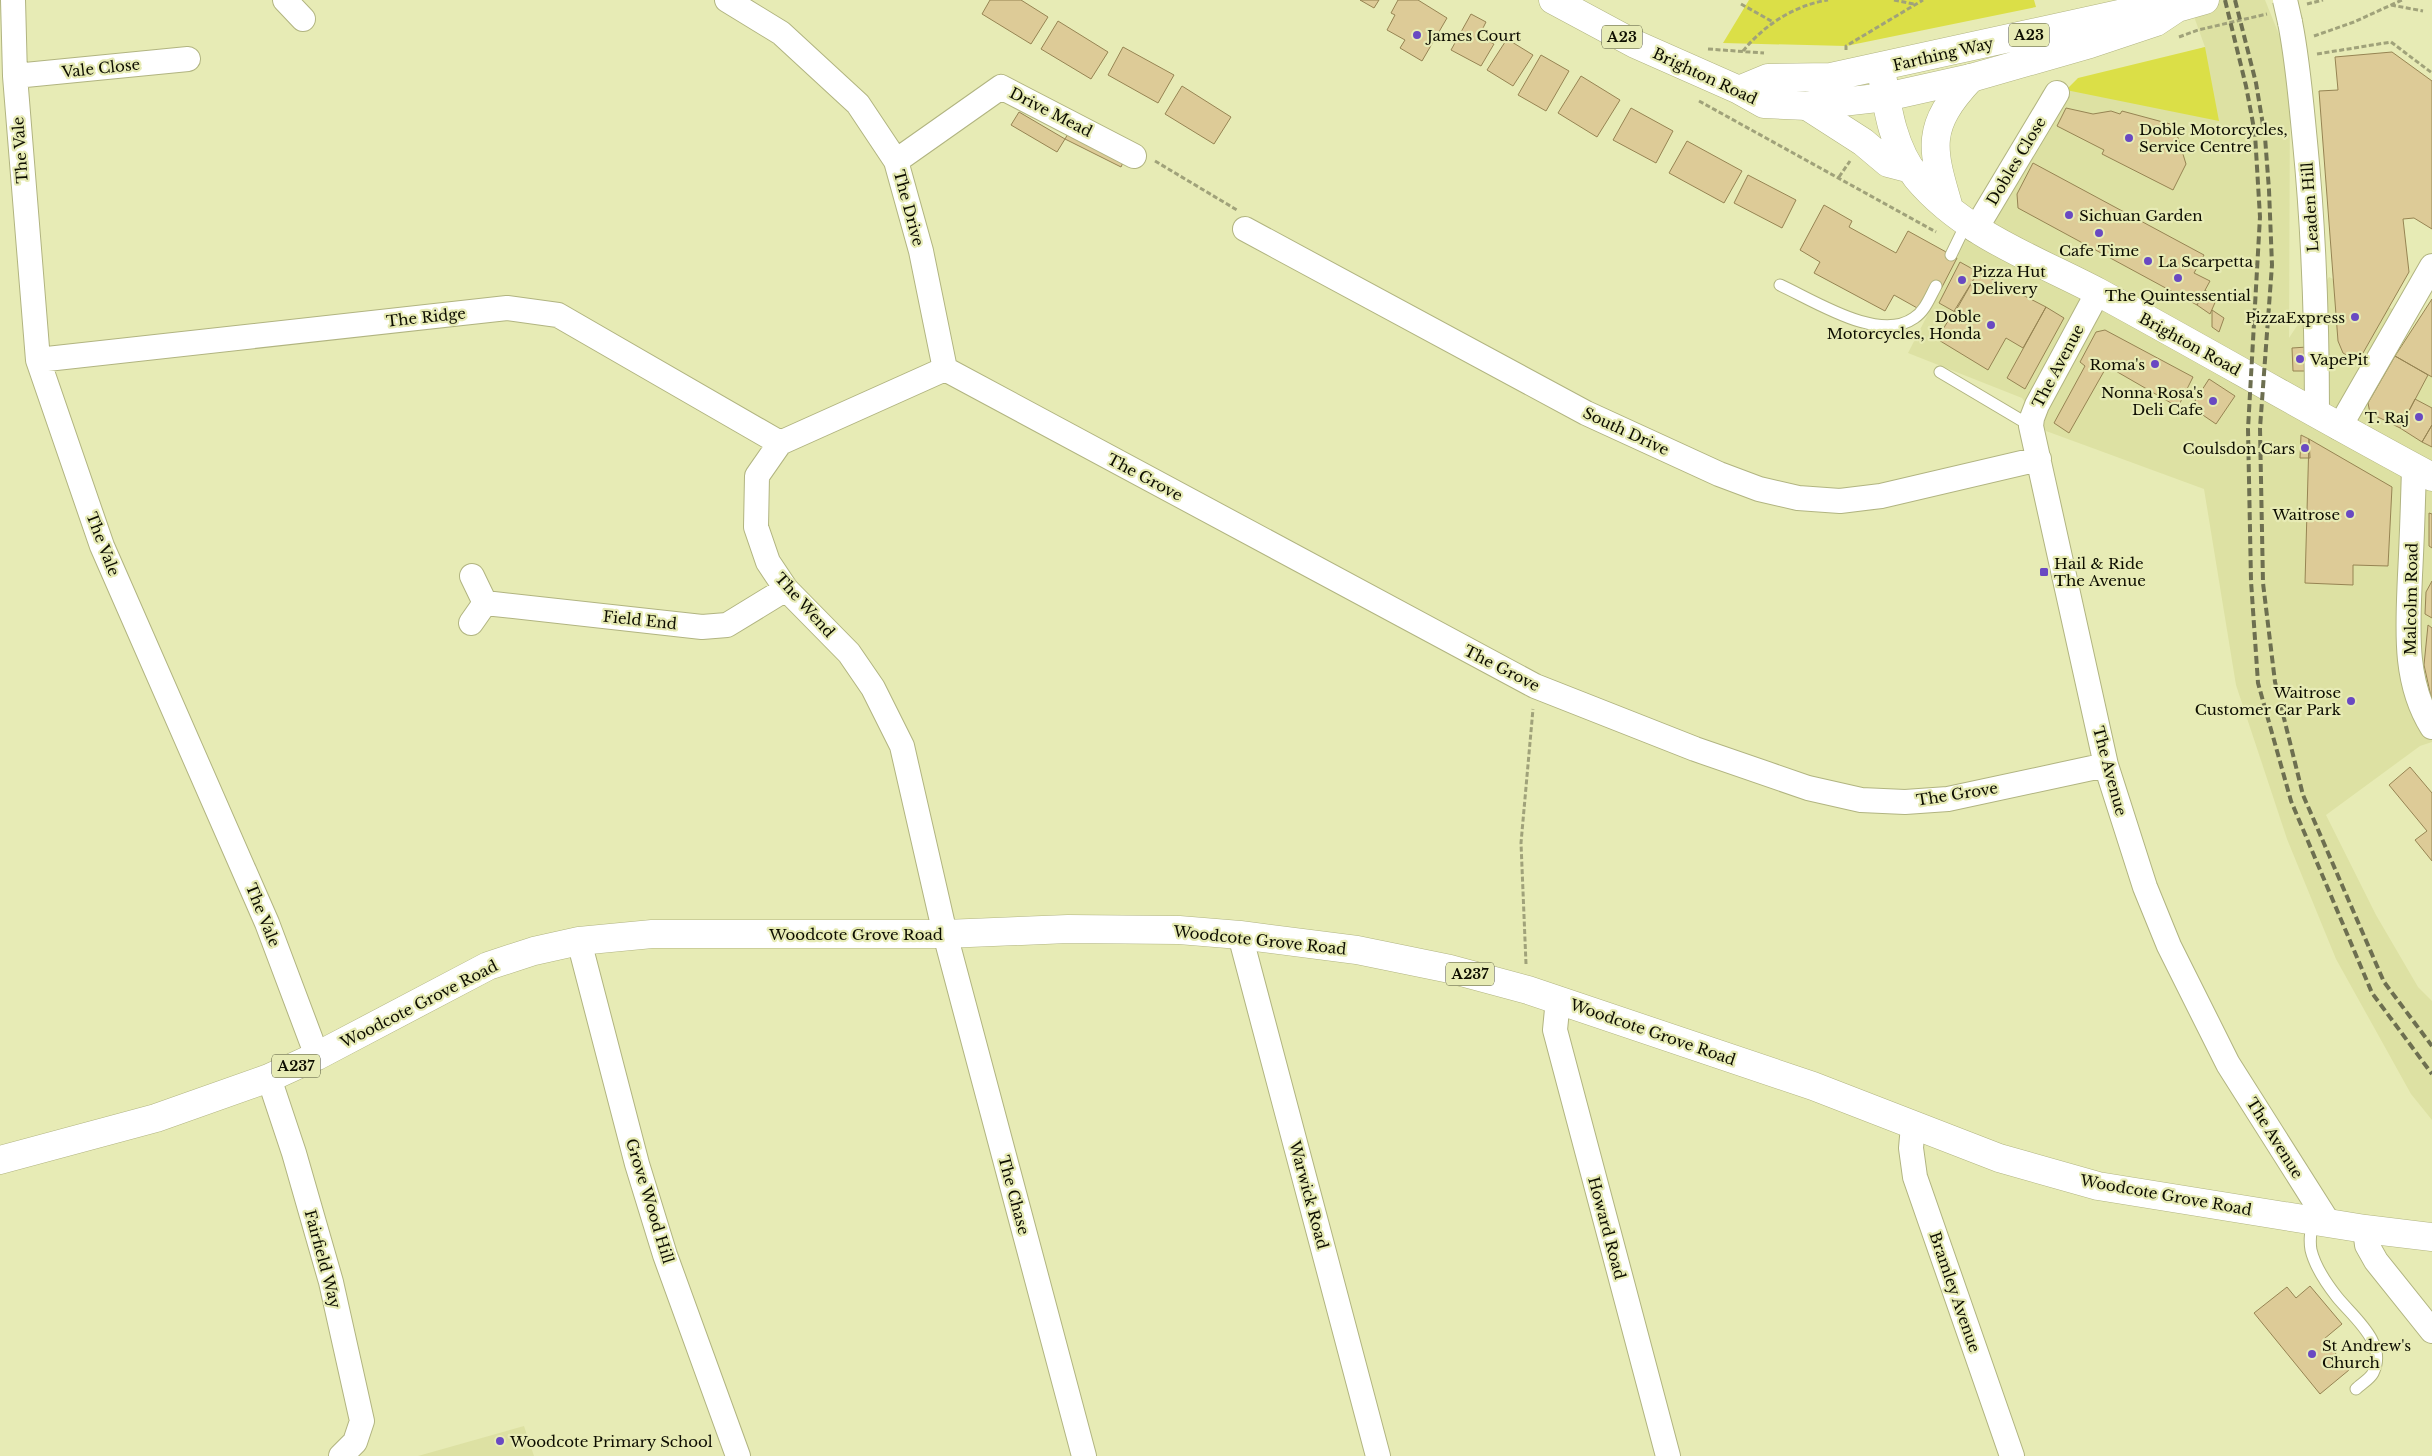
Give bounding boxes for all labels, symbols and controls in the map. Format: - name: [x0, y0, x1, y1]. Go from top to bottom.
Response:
- road number: A23: [2009, 24, 2049, 46]
- place label: James Court: [1425, 26, 1522, 45]
- road number: A23: [1602, 26, 1642, 48]
- marker: James Court: [1411, 29, 1423, 41]
- street label: Farthing Way: [1891, 33, 1996, 75]
- street label: Brighton Road: [1650, 43, 1760, 109]
- street label: Vale Close: [60, 54, 141, 82]
- street label: Drive Mead: [1007, 83, 1095, 141]
- street label: Dobles Close: [1982, 113, 2050, 209]
- street label: The Vale: [8, 116, 32, 184]
- place label: Doble Motorcycles, Service Centre: [2139, 120, 2288, 156]
- marker: Doble Motorcycles, Service Centre: [2123, 132, 2135, 144]
- street label: Leaden Hill: [2297, 161, 2323, 253]
- street label: The Drive: [890, 168, 928, 248]
- place label: Sichuan Garden: [2079, 206, 2203, 225]
- marker: Sichuan Garden: [2063, 209, 2075, 221]
- marker: Cafe Time: [2093, 227, 2105, 239]
- place label: Cafe Time: [2059, 241, 2139, 260]
- place label: La Scarpetta: [2158, 252, 2254, 271]
- marker: La Scarpetta: [2142, 255, 2154, 267]
- place label: Pizza Hut Delivery: [1972, 262, 2046, 298]
- marker: The Quintessential: [2172, 272, 2184, 284]
- marker: Pizza Hut Delivery: [1956, 274, 1968, 286]
- place label: The Quintessential: [2105, 286, 2251, 305]
- street label: The Ridge: [385, 303, 467, 331]
- place label: Doble Motorcycles, Honda: [1827, 307, 1982, 343]
- street label: Brighton Road: [2136, 308, 2244, 380]
- place label: PizzaExpress: [2245, 308, 2345, 327]
- marker: PizzaExpress: [2349, 311, 2361, 323]
- marker: Doble Motorcycles, Honda: [1985, 319, 1997, 331]
- street label: The Avenue: [2028, 321, 2088, 411]
- place label: VapePit: [2309, 350, 2369, 369]
- marker: VapePit: [2294, 353, 2306, 365]
- place label: Roma's: [2090, 355, 2145, 374]
- marker: Roma's: [2149, 358, 2161, 370]
- place label: Nonna Rosa's Deli Cafe: [2101, 383, 2203, 419]
- marker: Nonna Rosa's Deli Cafe: [2207, 395, 2219, 407]
- street label: South Drive: [1580, 403, 1672, 459]
- place label: T. Raj: [2365, 408, 2409, 427]
- marker: T. Raj: [2413, 411, 2425, 423]
- place label: Coulsdon Cars: [2183, 439, 2295, 458]
- marker: Coulsdon Cars: [2299, 442, 2311, 454]
- street label: The Grove: [1104, 449, 1186, 505]
- place label: Waitrose: [2271, 505, 2340, 524]
- marker: Waitrose: [2344, 508, 2356, 520]
- street label: The Vale: [82, 509, 124, 579]
- street label: Malcolm Road: [2401, 543, 2421, 655]
- place label: Hail & Ride The Avenue: [2054, 554, 2146, 590]
- marker: Hail & Ride The Avenue: [2038, 566, 2050, 578]
- street label: The Wend: [771, 569, 839, 641]
- street label: Field End: [602, 607, 678, 633]
- street label: The Grove: [1461, 641, 1543, 695]
- place label: Waitrose Customer Car Park: [2195, 683, 2342, 719]
- marker: Waitrose Customer Car Park: [2345, 695, 2357, 707]
- street label: The Avenue: [2089, 724, 2131, 818]
- street label: The Grove: [1915, 778, 1999, 810]
- street label: The Vale: [242, 880, 284, 950]
- street label: Woodcote Grove Road: [1172, 921, 1347, 959]
- street label: Woodcote Grove Road: [768, 925, 943, 944]
- street label: Woodcote Grove Road: [336, 956, 501, 1052]
- road number: A237: [1446, 962, 1494, 986]
- street label: Woodcote Grove Road: [1567, 994, 1738, 1069]
- road number: A237: [272, 1054, 320, 1078]
- street label: The Avenue: [2243, 1094, 2307, 1182]
- street label: Grove Wood Hill: [622, 1136, 678, 1266]
- street label: Warwick Road: [1285, 1138, 1333, 1251]
- street label: The Chase: [994, 1153, 1034, 1237]
- street label: Woodcote Grove Road: [2078, 1170, 2253, 1219]
- street label: Howard Road: [1584, 1175, 1630, 1281]
- street label: Fairfield Way: [301, 1208, 345, 1311]
- street label: Bramley Avenue: [1925, 1229, 1985, 1355]
- place label: St Andrew's Church: [2322, 1336, 2411, 1372]
- marker: St Andrew's Church: [2306, 1348, 2318, 1360]
- place label: Woodcote Primary School: [509, 1432, 713, 1451]
- marker: Woodcote Primary School: [494, 1435, 506, 1447]

